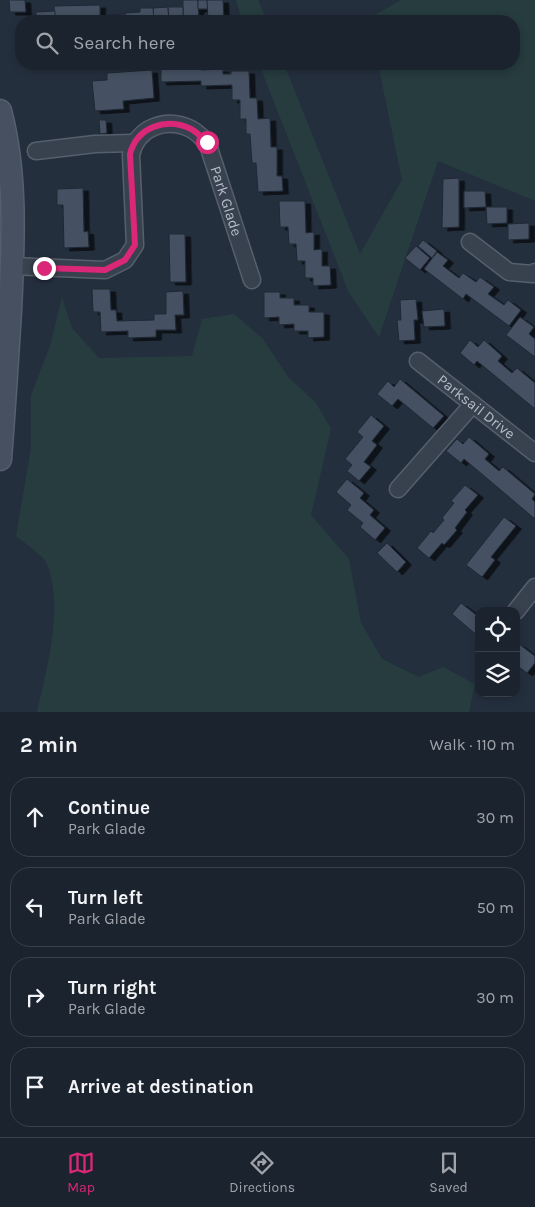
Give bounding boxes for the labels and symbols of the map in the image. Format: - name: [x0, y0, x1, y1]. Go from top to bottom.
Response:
- route start: [196, 131, 219, 154]
- street label: Park Glade: [206, 164, 246, 238]
- route end: [33, 257, 56, 280]
- street label: Parksail Drive: [434, 371, 519, 443]

